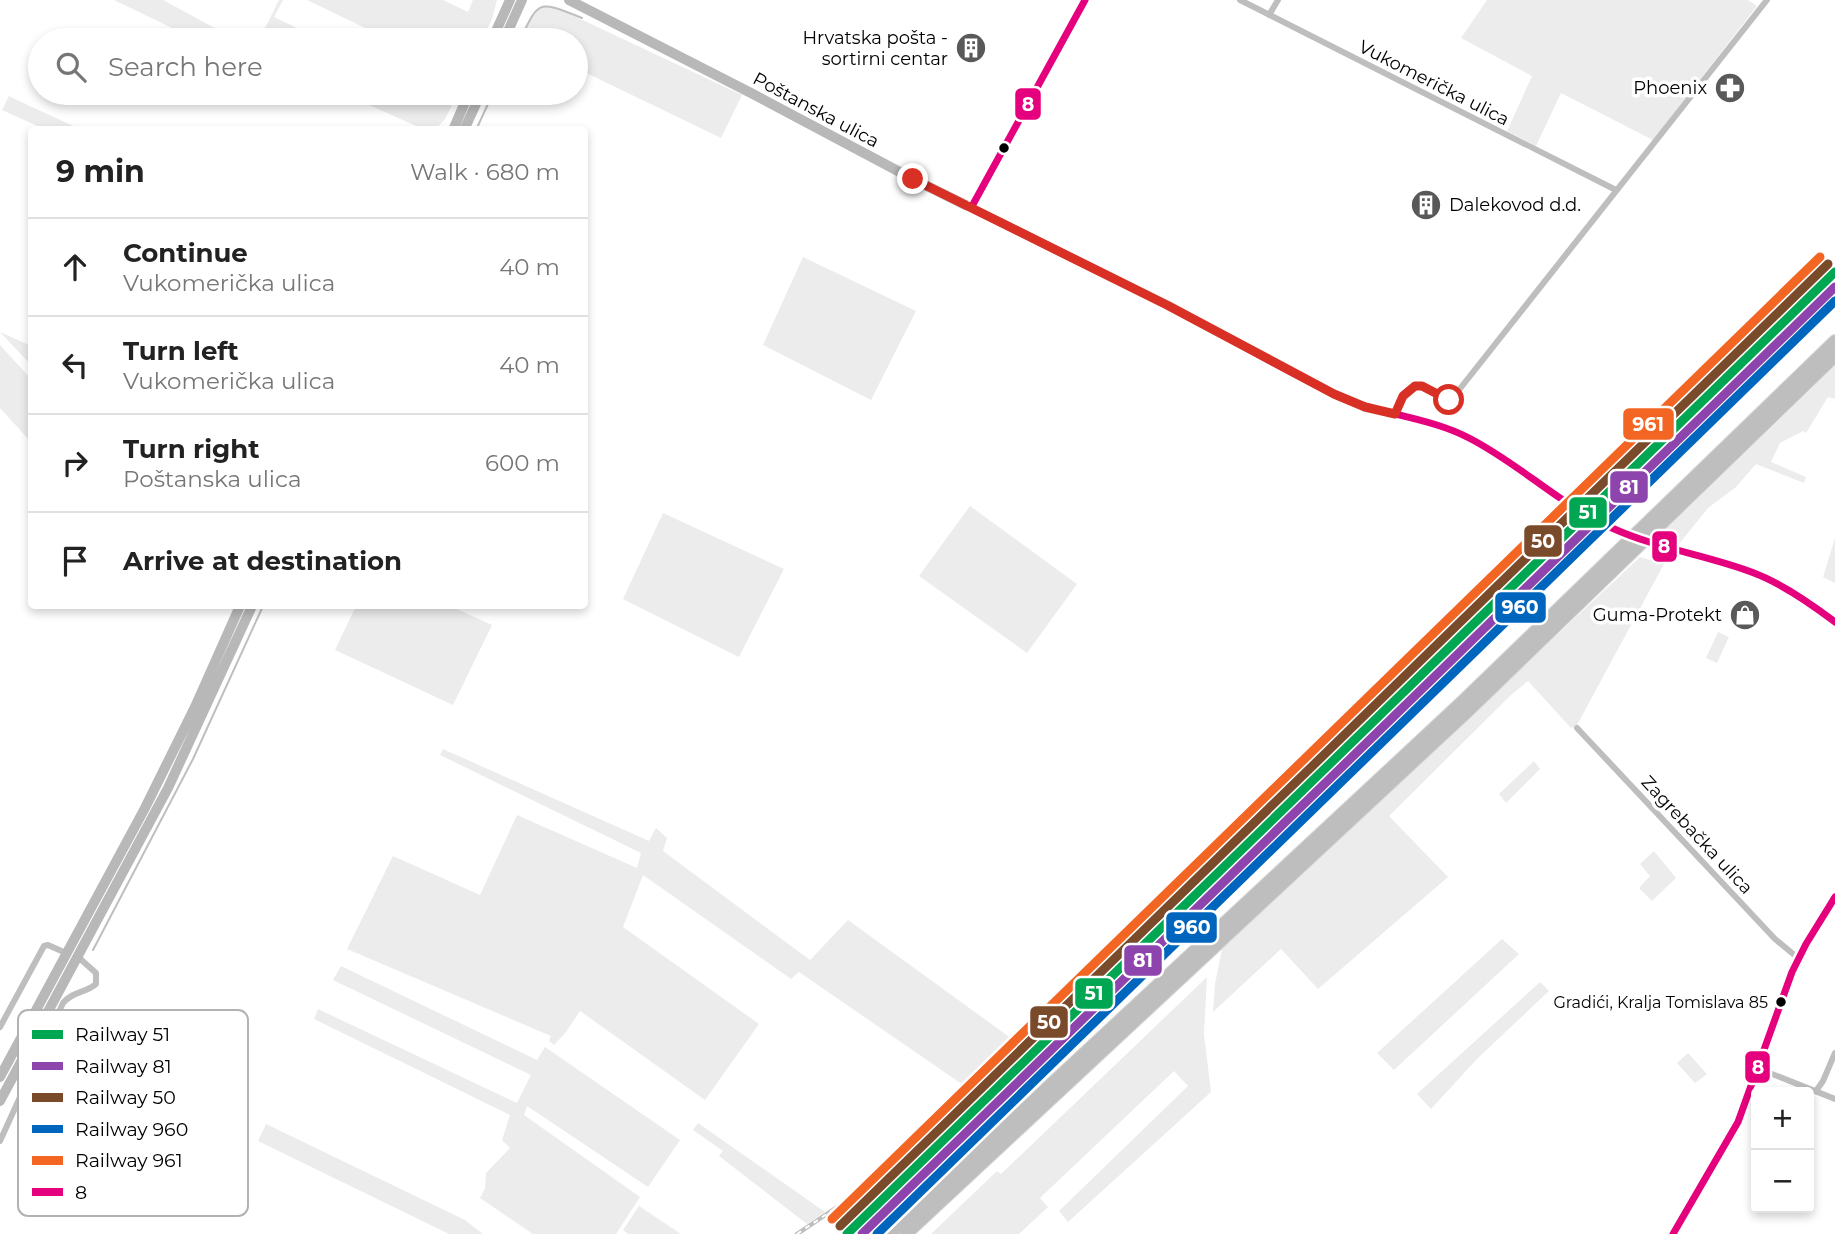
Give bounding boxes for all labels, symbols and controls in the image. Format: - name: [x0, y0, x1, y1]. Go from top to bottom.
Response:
- place label: Hrvatska pošta - sortirni centar: [802, 27, 948, 70]
- search box: [28, 28, 588, 105]
- building icon: Hrvatska pošta - sortirni centar: [954, 31, 988, 65]
- street label: Vukomerička ulica: [1355, 35, 1513, 131]
- icon: search: [52, 48, 90, 86]
- text: Search here: [108, 51, 263, 83]
- street label: Poštanska ulica: [749, 67, 883, 153]
- pharmacy icon: Phoenix: [1713, 71, 1747, 105]
- place label: Phoenix: [1633, 77, 1707, 99]
- line badge: 8: [1014, 87, 1042, 121]
- text: 8: [1022, 93, 1034, 116]
- unlabelled marker: [997, 141, 1011, 155]
- text: 9 min: [56, 153, 145, 190]
- text: Walk · 680 m: [410, 158, 560, 186]
- route end: [897, 163, 928, 194]
- building icon: Dalekovod d.d.: [1409, 188, 1443, 222]
- place label: Dalekovod d.d.: [1449, 194, 1581, 216]
- text: Continue: [123, 237, 248, 269]
- icon: ahead: [56, 248, 94, 286]
- text: 40 m: [499, 253, 560, 281]
- text: Vukomerička ulica: [123, 269, 335, 297]
- text: Turn left: [123, 335, 239, 367]
- icon: left: [56, 346, 94, 384]
- text: 40 m: [499, 351, 560, 379]
- text: Vukomerička ulica: [123, 367, 335, 395]
- route start: [1433, 384, 1464, 415]
- line badge: 961: [1622, 407, 1675, 441]
- text: 961: [1632, 413, 1664, 436]
- text: Turn right: [123, 433, 259, 465]
- icon: right: [56, 444, 94, 482]
- text: 600 m: [485, 449, 560, 477]
- text: Poštanska ulica: [123, 465, 302, 493]
- line badge: 81: [1609, 470, 1649, 504]
- text: 81: [1619, 476, 1639, 499]
- line badge: 51: [1568, 496, 1608, 529]
- text: 51: [1579, 501, 1597, 524]
- line badge: 50: [1523, 524, 1563, 558]
- text: 50: [1531, 530, 1555, 553]
- line badge: 8: [1651, 530, 1678, 563]
- text: 8: [1658, 535, 1670, 558]
- icon: arrive: [56, 542, 94, 580]
- text: Arrive at destination: [123, 545, 402, 577]
- line badge: 960: [1494, 591, 1547, 624]
- text: 960: [1501, 596, 1539, 619]
- shop icon: Guma-Protekt: [1728, 598, 1762, 632]
- place label: Guma-Protekt: [1593, 604, 1722, 626]
- street label: Zagrebačka ulica: [1637, 771, 1757, 899]
- line badge: 960: [1165, 911, 1218, 944]
- text: 960: [1173, 916, 1211, 939]
- line badge: 81: [1123, 944, 1163, 977]
- text: 81: [1133, 949, 1153, 972]
- line badge: 51: [1074, 977, 1114, 1010]
- text: 51: [1085, 982, 1103, 1005]
- place label: Gradići, Kralja Tomislava 85: [1553, 993, 1768, 1012]
- marker: Gradići, Kralja Tomislava 85: [1774, 995, 1788, 1009]
- line badge: 50: [1029, 1005, 1069, 1039]
- legend: [18, 1010, 248, 1216]
- text: 50: [1037, 1011, 1061, 1034]
- text: Railway 51: [75, 1023, 170, 1046]
- line badge: 8: [1744, 1050, 1771, 1084]
- text: Railway 81: [75, 1055, 172, 1078]
- text: 8: [1752, 1056, 1764, 1079]
- text: Railway 50: [75, 1086, 176, 1109]
- map controls: [1751, 1087, 1814, 1213]
- button: +: [1751, 1087, 1814, 1150]
- text: Railway 960: [75, 1118, 188, 1141]
- text: Railway 961: [75, 1149, 183, 1172]
- button: −: [1751, 1150, 1814, 1213]
- text: 8: [75, 1181, 87, 1204]

